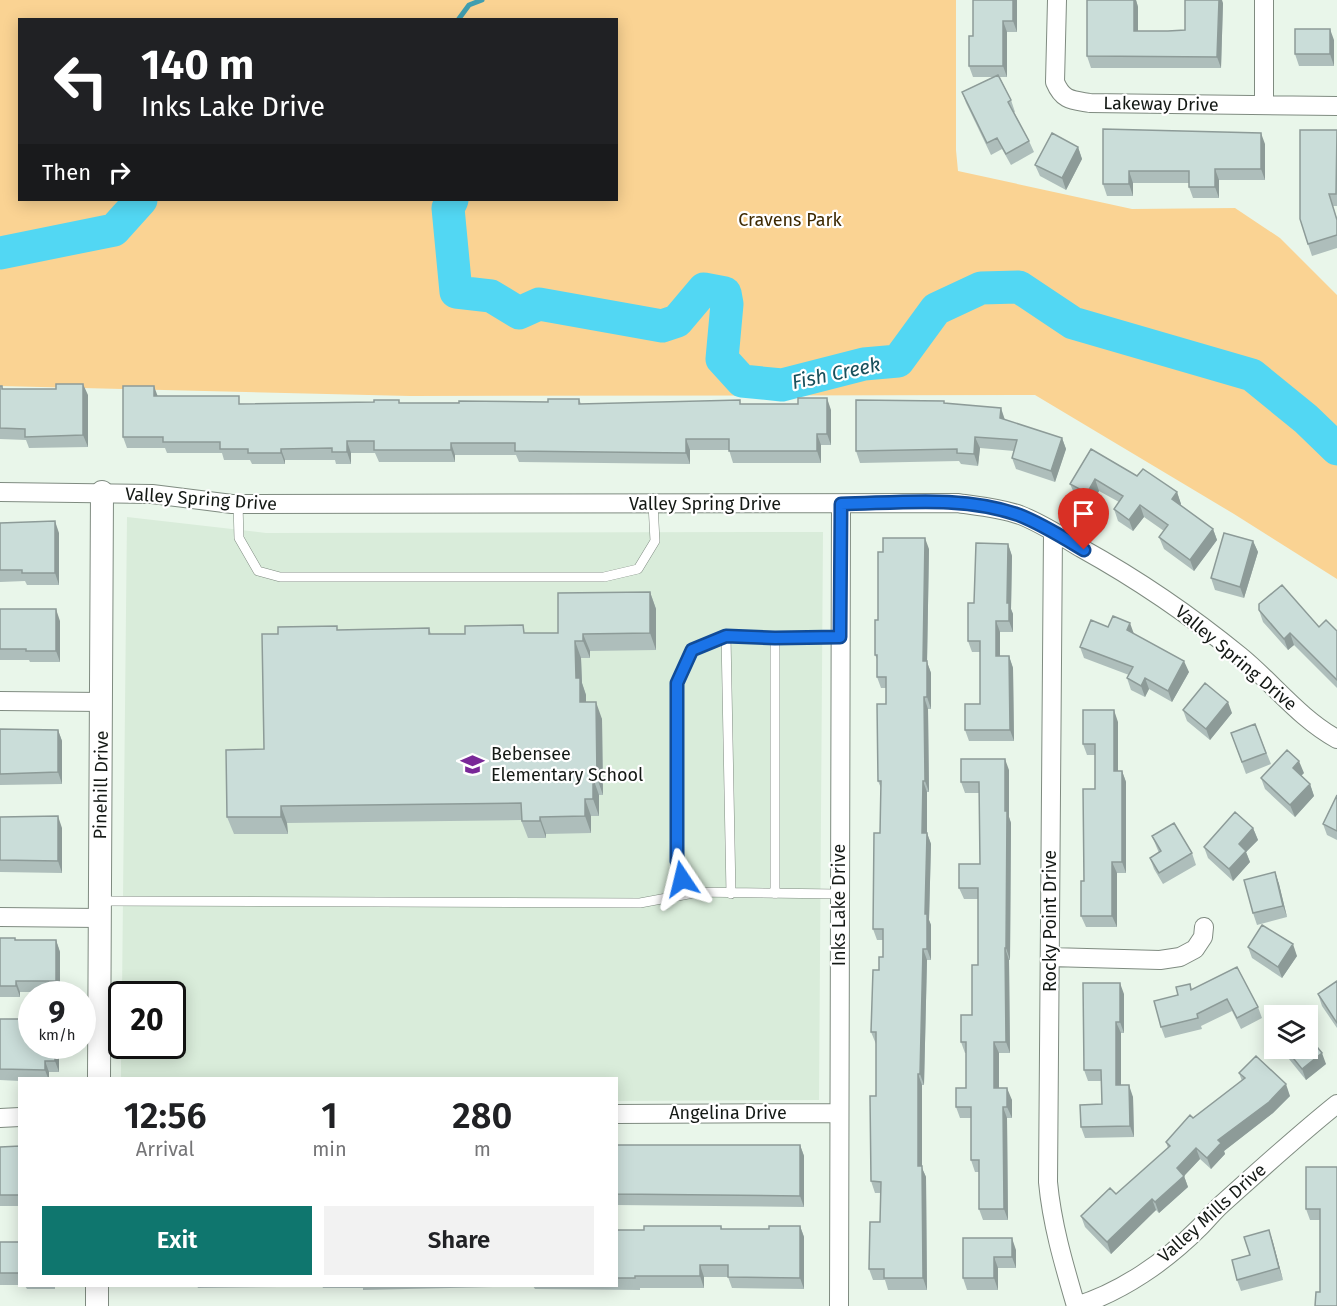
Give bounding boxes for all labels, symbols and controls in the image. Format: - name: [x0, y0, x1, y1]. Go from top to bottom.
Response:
- text: 140 m: [141, 40, 254, 90]
- icon: left: [42, 42, 120, 120]
- text: Inks Lake Drive: [141, 91, 325, 123]
- street label: Lakeway Drive: [1103, 92, 1219, 116]
- icon: right: [103, 156, 136, 189]
- text: Then: [42, 159, 91, 186]
- park label: Cravens Park: [738, 209, 842, 231]
- water label: Fish Creek: [790, 352, 883, 394]
- street label: Valley Spring Drive: [124, 483, 278, 515]
- pin: [1058, 488, 1109, 550]
- street label: Valley Spring Drive: [629, 493, 781, 515]
- icon: arrive: [1067, 497, 1100, 530]
- street label: Valley Spring Drive: [1171, 601, 1301, 715]
- street label: Pinehill Drive: [89, 730, 113, 840]
- place label: Bebensee Elementary School: [491, 743, 643, 786]
- school or university icon: Bebensee Elementary School: [460, 751, 486, 777]
- street label: Inks Lake Drive: [828, 844, 850, 966]
- position arrow: [650, 847, 714, 911]
- street label: Rocky Point Drive: [1039, 850, 1061, 992]
- speed limit sign: 20: [108, 981, 186, 1059]
- text: 9: [49, 995, 65, 1031]
- map controls: [1264, 1005, 1318, 1059]
- button: layers: [1264, 1005, 1318, 1059]
- text: km/h: [38, 1026, 76, 1044]
- text: 12:56: [124, 1094, 206, 1138]
- text: 1: [321, 1094, 338, 1138]
- text: 280: [452, 1094, 512, 1138]
- street label: Angelina Drive: [669, 1102, 787, 1124]
- text: Arrival: [136, 1137, 194, 1161]
- text: min: [312, 1137, 347, 1161]
- text: m: [474, 1137, 491, 1161]
- street label: Valley Mills Drive: [1153, 1159, 1271, 1267]
- button: Exit: [42, 1206, 312, 1275]
- button: Share: [324, 1206, 594, 1275]

